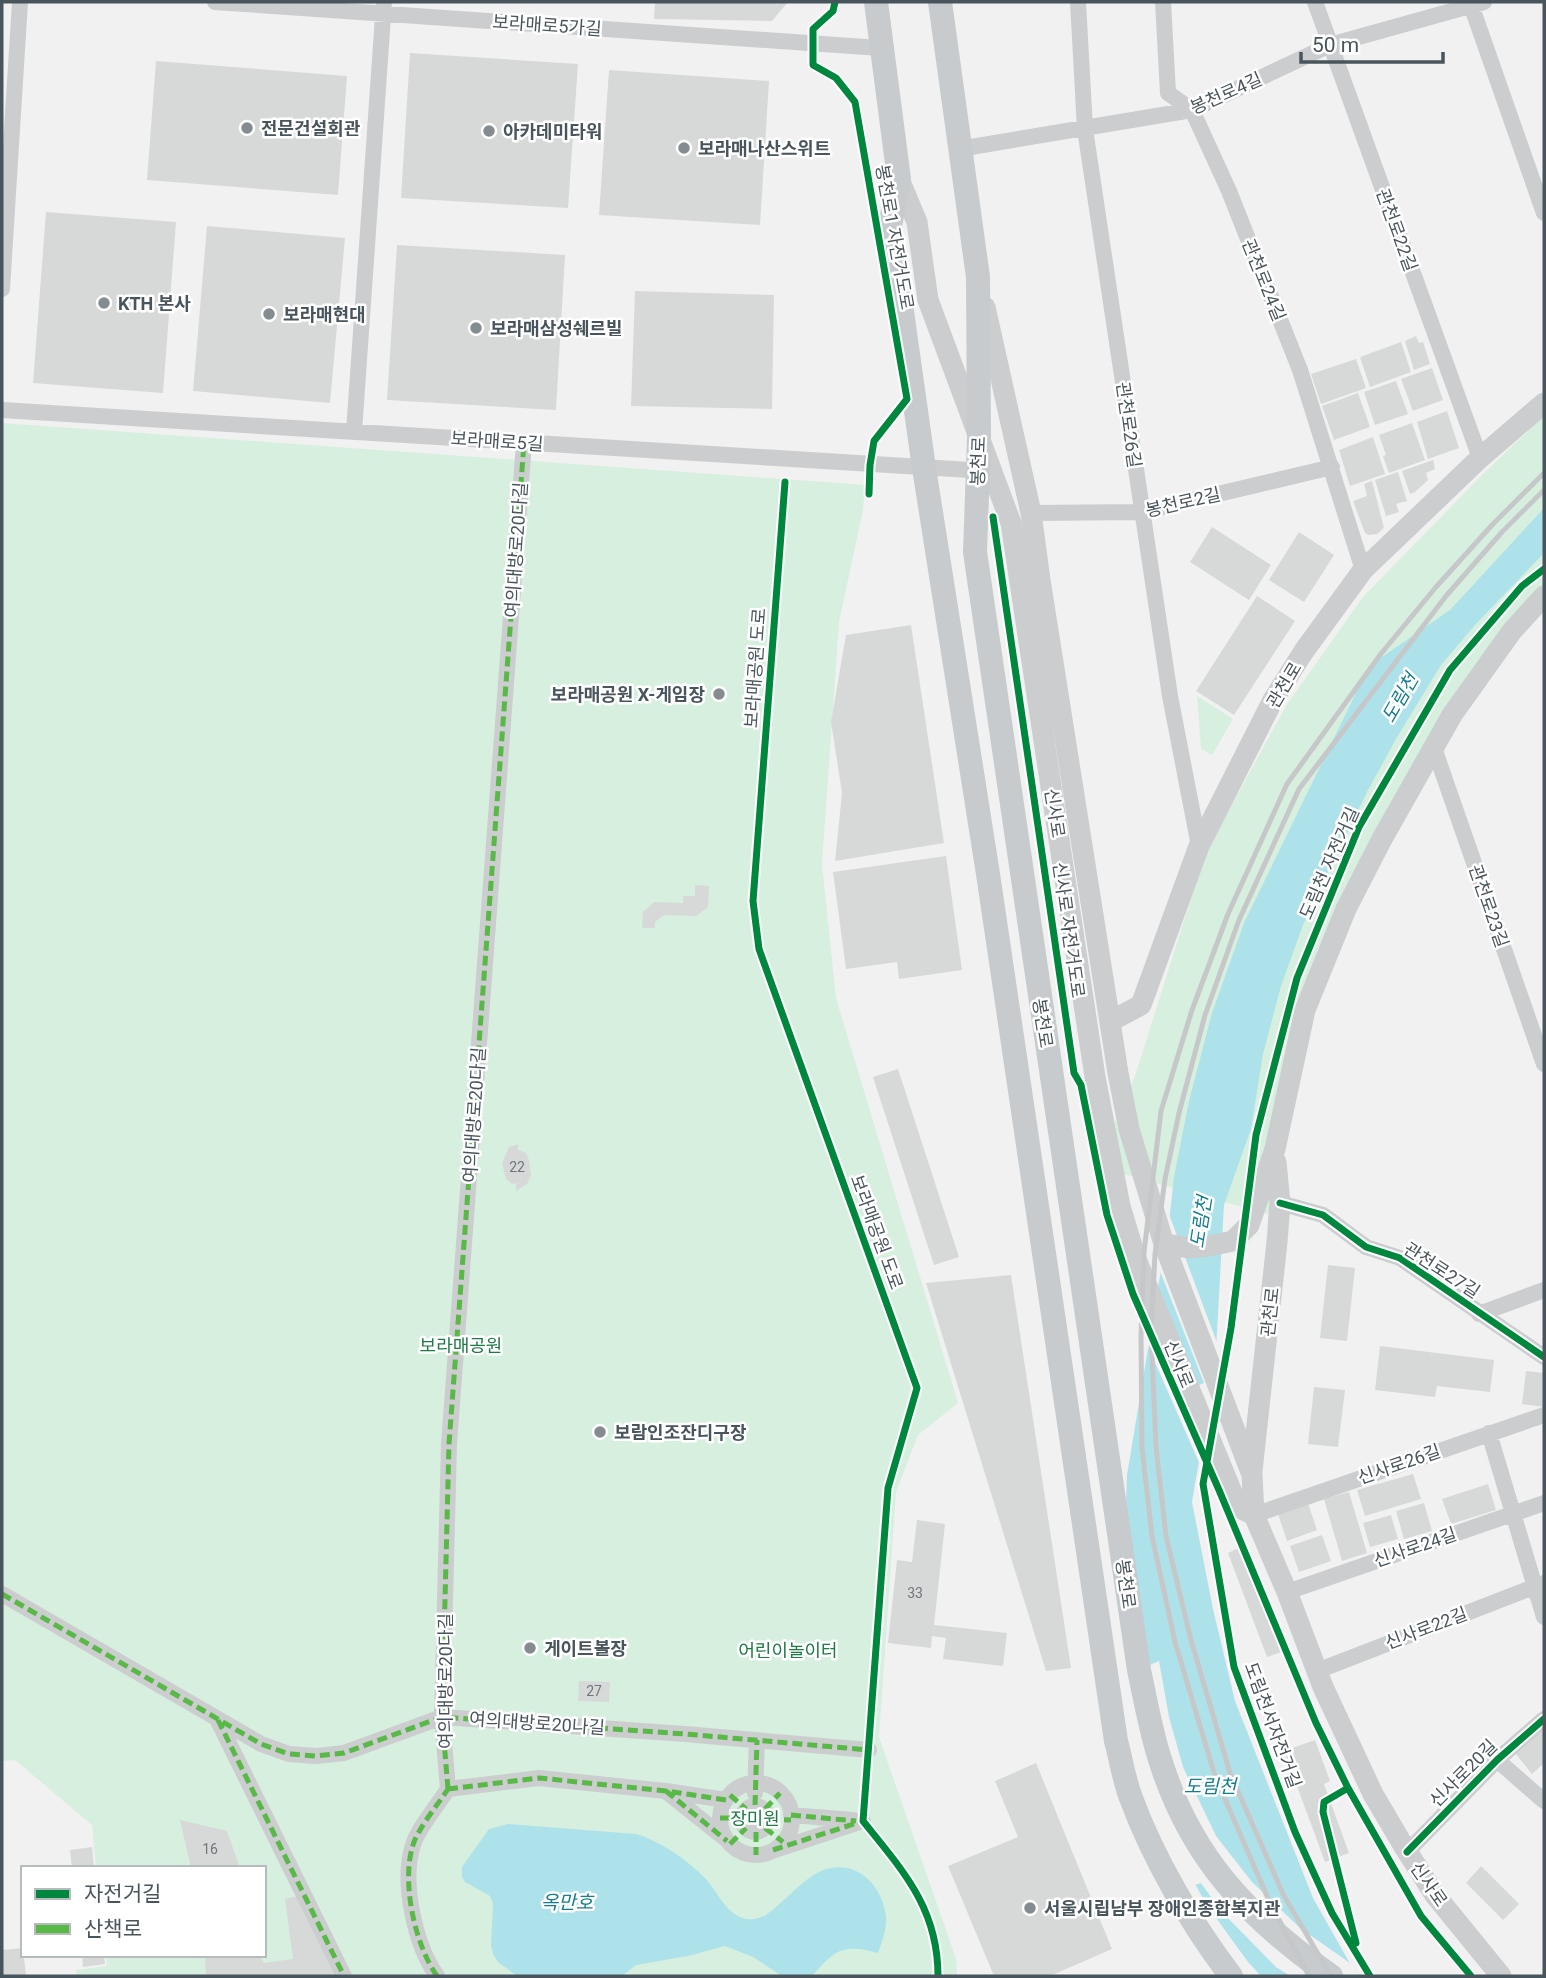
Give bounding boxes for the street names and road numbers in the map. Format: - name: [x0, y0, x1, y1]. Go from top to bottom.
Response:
- street label: 보라매로5가길: [492, 11, 602, 39]
- street label: 봉천로4길: [1187, 68, 1265, 118]
- street label: 봉천로1 자전거도로: [872, 163, 918, 311]
- street label: 관천로22길: [1372, 186, 1422, 274]
- street label: 관천로24길: [1238, 236, 1290, 324]
- street label: 관천로26길: [1113, 381, 1145, 469]
- street label: 보라매로5길: [450, 427, 544, 455]
- street label: 봉천로: [967, 436, 989, 486]
- street label: 여의대방로20다길: [501, 481, 531, 619]
- street label: 봉천로2길: [1143, 483, 1223, 521]
- street label: 보라매공원 도로: [740, 607, 770, 729]
- street label: 관천로: [1262, 658, 1306, 712]
- street label: 신사로: [1041, 787, 1069, 839]
- street label: 도림천 자전거길: [1295, 804, 1363, 922]
- street label: 신사로 자전거도로: [1049, 861, 1089, 999]
- street label: 관천로23길: [1465, 862, 1513, 950]
- street label: 봉천로: [1029, 997, 1057, 1049]
- street label: 여의대방로20다길: [459, 1046, 489, 1184]
- street label: 보라매공원 도로: [847, 1172, 907, 1292]
- street label: 관천로27길: [1400, 1238, 1484, 1302]
- street label: 관천로: [1257, 1286, 1283, 1338]
- street label: 신사로: [1160, 1337, 1198, 1391]
- street label: 신사로26길: [1355, 1440, 1443, 1488]
- street label: 신사로24길: [1371, 1523, 1459, 1571]
- street label: 봉천로: [1112, 1558, 1140, 1610]
- street label: 신사로22길: [1382, 1603, 1470, 1653]
- street label: 여의대방로20다길: [435, 1613, 456, 1749]
- street label: 도림천서자전거길: [1240, 1659, 1306, 1791]
- street label: 여의대방로20나길: [468, 1708, 606, 1738]
- street label: 신사로20길: [1425, 1735, 1501, 1811]
- street label: 신사로: [1406, 1858, 1452, 1910]

